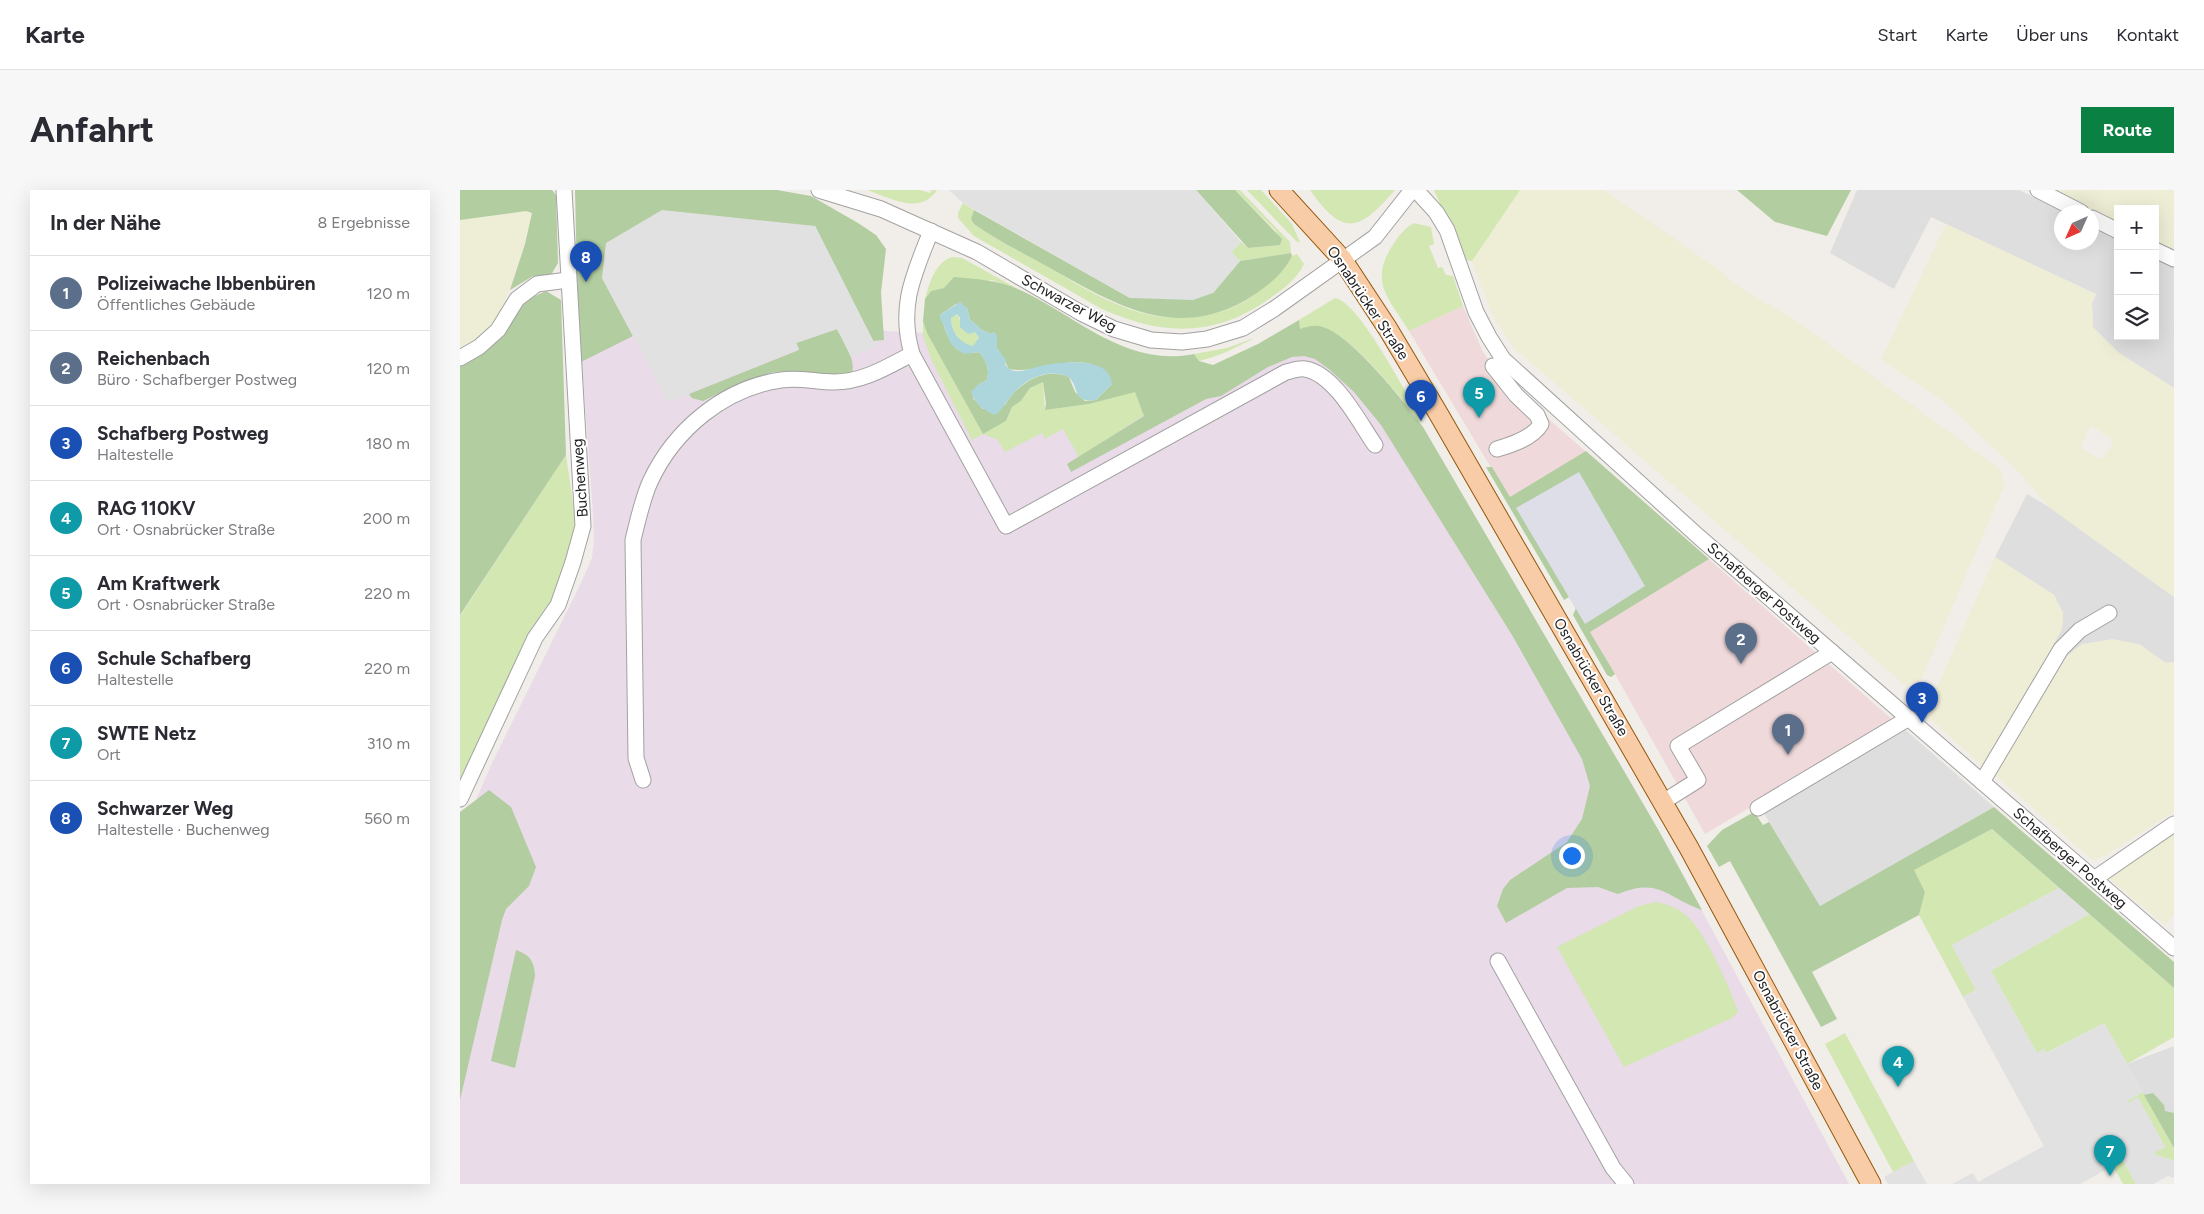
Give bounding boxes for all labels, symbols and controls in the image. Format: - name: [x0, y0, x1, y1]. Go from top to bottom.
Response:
- text: Karte: [25, 20, 85, 49]
- text: Start: [1878, 24, 1917, 46]
- text: Karte: [1945, 24, 1988, 46]
- text: Über uns: [2016, 24, 2088, 46]
- text: Kontakt: [2116, 24, 2179, 46]
- button: Route: [2081, 107, 2174, 153]
- text: Anfahrt: [30, 109, 154, 151]
- north arrow: [2054, 205, 2099, 250]
- map controls: [2114, 205, 2159, 340]
- button: +: [2114, 205, 2159, 250]
- text: In der Nähe: [50, 210, 161, 235]
- text: 8 Ergebnisse: [318, 213, 410, 232]
- pin: 8: [570, 241, 602, 282]
- street label: Osnabrücker Straße: [1323, 243, 1413, 363]
- button: −: [2114, 250, 2159, 295]
- street label: Schwarzer Weg: [1018, 270, 1120, 336]
- text: Polizeiwache Ibbenbüren: [97, 272, 316, 295]
- text: 1: [63, 284, 69, 303]
- text: 120 m: [367, 284, 410, 303]
- text: Öffentliches Gebäude: [97, 295, 255, 314]
- button: layers: [2114, 295, 2159, 340]
- text: Reichenbach: [97, 347, 210, 370]
- text: 2: [61, 359, 71, 378]
- text: 120 m: [367, 359, 410, 378]
- text: Büro · Schafberger Postweg: [97, 370, 297, 389]
- pin: 5: [1463, 377, 1495, 418]
- pin: 6: [1405, 380, 1437, 421]
- text: Schafberg Postweg: [97, 422, 269, 445]
- text: 3: [62, 434, 70, 453]
- text: 180 m: [366, 434, 410, 453]
- street label: Buchenweg: [568, 438, 592, 518]
- text: Haltestelle: [97, 445, 173, 464]
- text: RAG 110KV: [97, 497, 196, 520]
- text: 4: [61, 509, 71, 528]
- text: 200 m: [363, 509, 410, 528]
- text: Ort · Osnabrücker Straße: [97, 520, 275, 539]
- street label: Schafberger Postweg: [1703, 539, 1825, 647]
- text: Am Kraftwerk: [97, 572, 220, 595]
- text: 5: [61, 584, 71, 603]
- text: 220 m: [364, 584, 410, 603]
- text: Ort · Osnabrücker Straße: [97, 595, 275, 614]
- street label: Osnabrücker Straße: [1550, 615, 1632, 739]
- pin: 2: [1725, 623, 1757, 664]
- text: Schule Schafberg: [97, 647, 251, 670]
- text: 6: [61, 659, 71, 678]
- text: 220 m: [364, 659, 410, 678]
- text: Haltestelle: [97, 670, 173, 689]
- pin: 3: [1906, 682, 1938, 723]
- pin: 1: [1772, 714, 1804, 755]
- text: SWTE Netz: [97, 722, 196, 745]
- text: 7: [62, 734, 70, 753]
- text: 310 m: [367, 734, 410, 753]
- text: Ort: [97, 745, 121, 764]
- text: Schwarzer Weg: [97, 797, 234, 820]
- street label: Schafberger Postweg: [2009, 804, 2131, 912]
- text: 8: [61, 809, 71, 828]
- text: 560 m: [364, 809, 410, 828]
- text: Haltestelle · Buchenweg: [97, 820, 270, 839]
- your location: [1559, 843, 1585, 869]
- street label: Osnabrücker Straße: [1749, 967, 1827, 1093]
- pin: 4: [1882, 1046, 1914, 1087]
- pin: 7: [2094, 1135, 2126, 1176]

